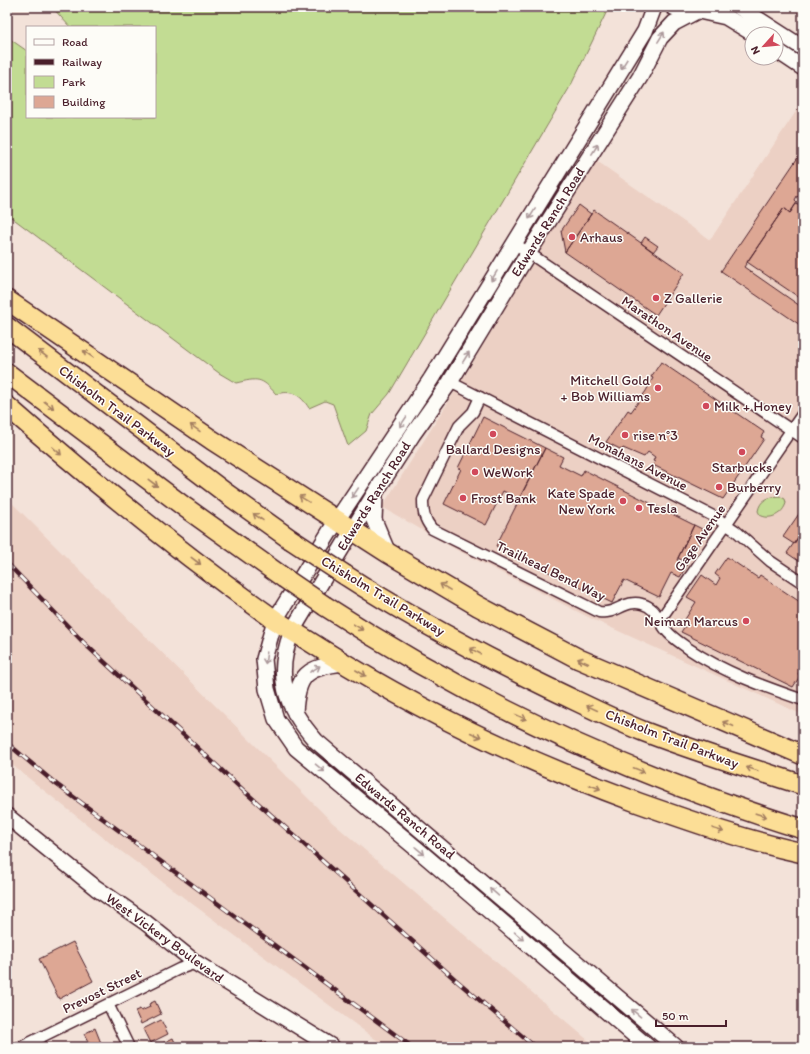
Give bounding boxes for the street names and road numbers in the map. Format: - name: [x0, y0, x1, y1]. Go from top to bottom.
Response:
- street label: Edwards Ranch Road: [507, 164, 589, 280]
- street label: Marathon Avenue: [618, 292, 716, 366]
- street label: Chisholm Trail Parkway: [55, 362, 179, 461]
- street label: Monahans Avenue: [586, 430, 691, 494]
- street label: Edwards Ranch Road: [333, 438, 415, 554]
- street label: Gage Avenue: [671, 501, 730, 575]
- street label: Trailhead Bend Way: [494, 537, 609, 605]
- street label: Chisholm Trail Parkway: [318, 552, 448, 640]
- street label: Chisholm Trail Parkway: [603, 706, 741, 772]
- street label: Edwards Ranch Road: [351, 769, 459, 863]
- street label: West Vickery Boulevard: [103, 889, 228, 987]
- street label: Prevost Street: [60, 965, 144, 1017]

